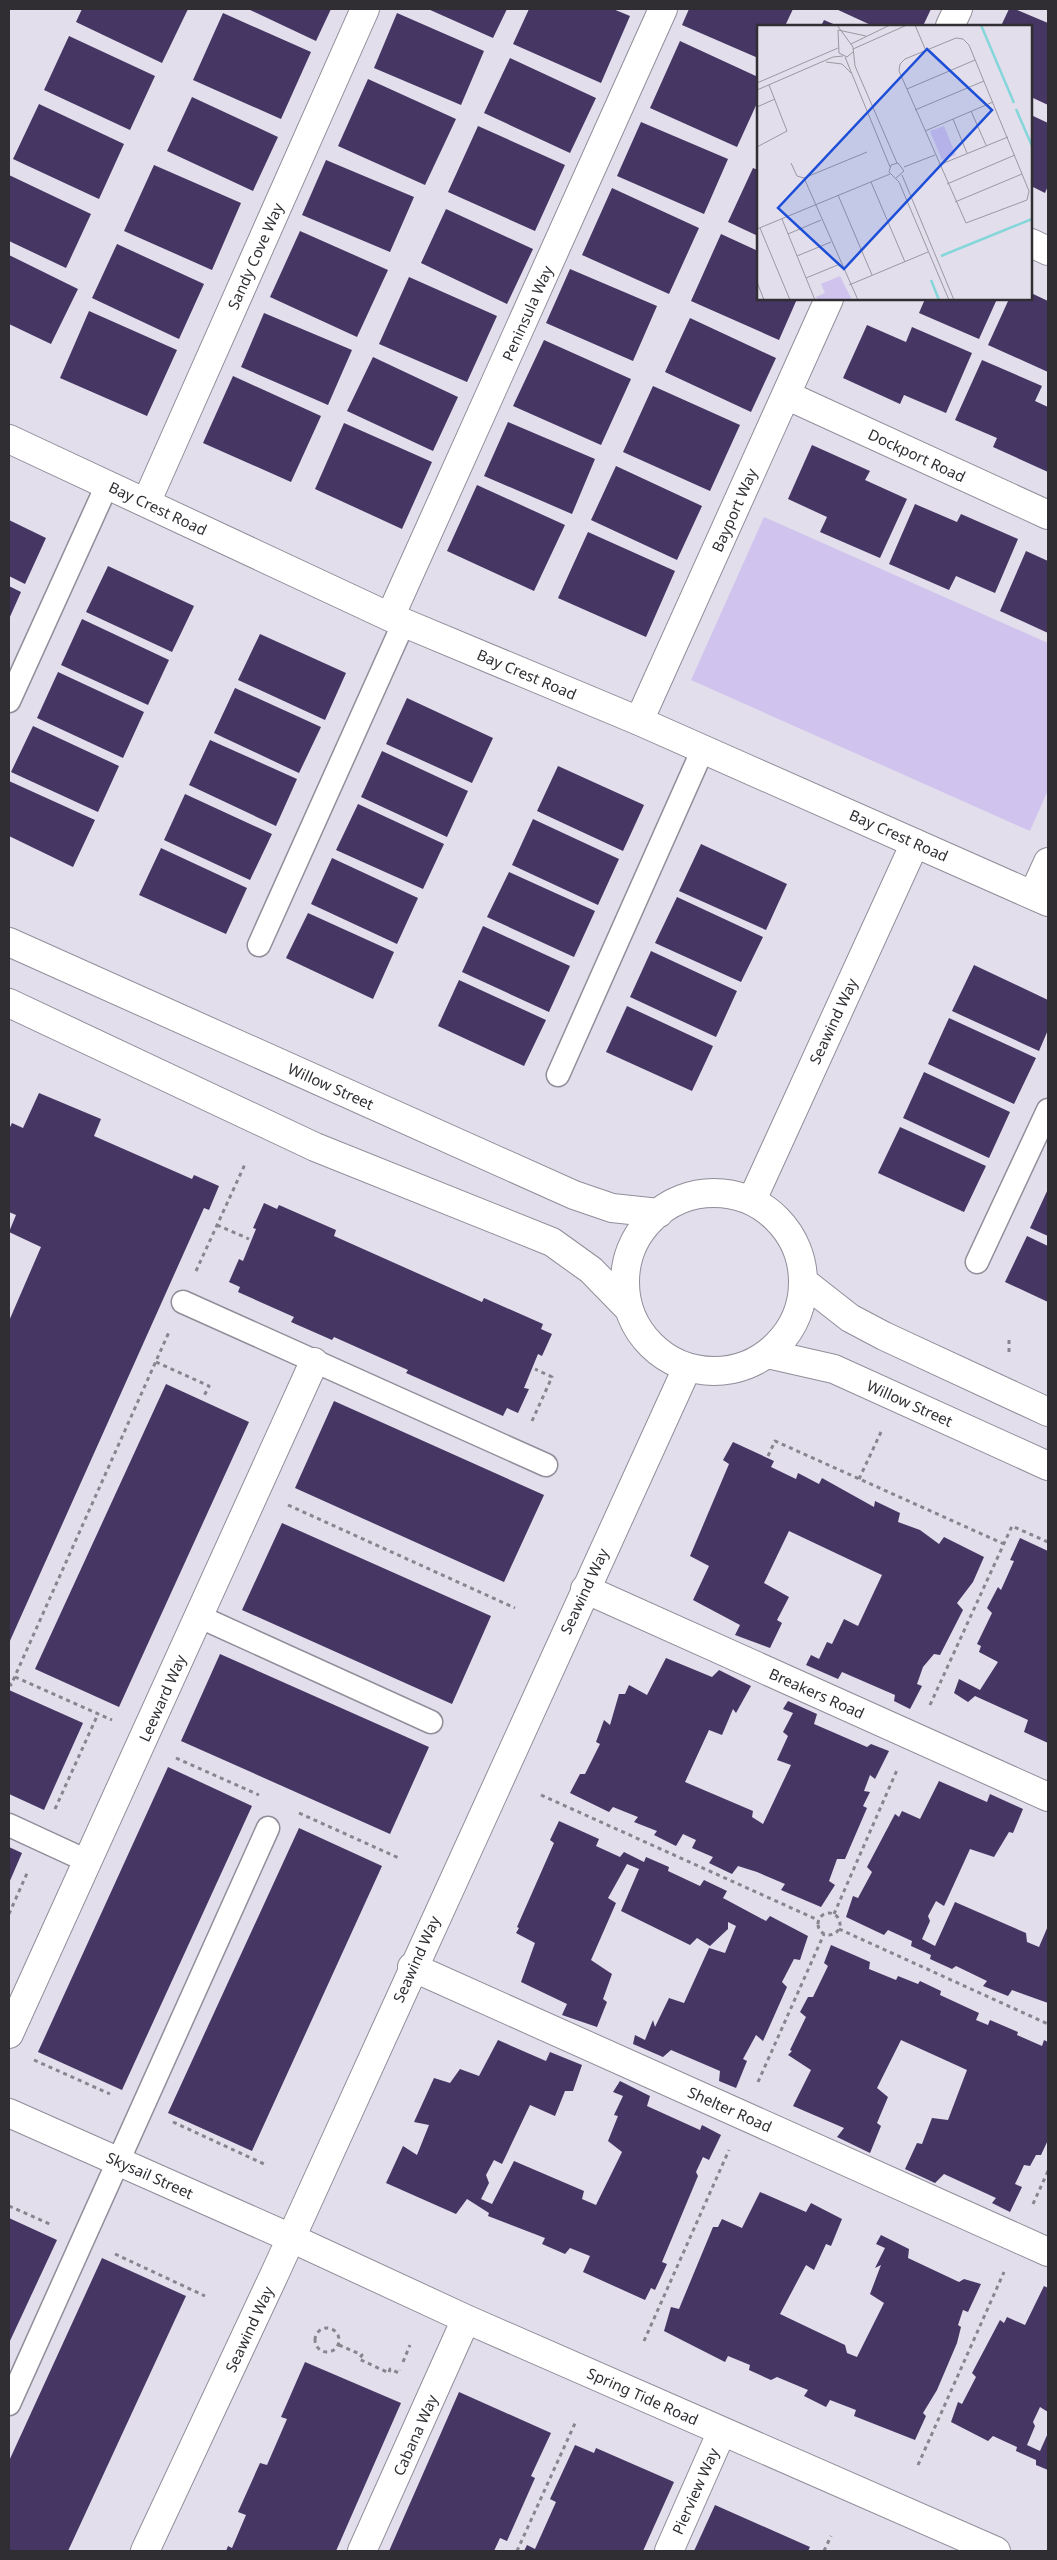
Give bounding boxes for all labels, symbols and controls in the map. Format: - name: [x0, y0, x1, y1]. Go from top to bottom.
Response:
- inset map: [757, 25, 1032, 300]
- street label: Sandy Cove Way: [223, 199, 288, 312]
- street label: Peninsula Way: [497, 262, 557, 364]
- street label: Dockport Road: [865, 424, 969, 486]
- street label: Bayport Way: [707, 465, 761, 555]
- street label: Bay Crest Road: [106, 477, 210, 539]
- street label: Bay Crest Road: [474, 644, 580, 704]
- street label: Bay Crest Road: [846, 804, 952, 866]
- street label: Seawind Way: [804, 974, 862, 1067]
- street label: Willow Street: [285, 1058, 378, 1114]
- street label: Willow Street: [864, 1375, 957, 1431]
- street label: Seawind Way: [555, 1544, 613, 1637]
- street label: Leeward Way: [134, 1651, 190, 1745]
- street label: Breakers Road: [766, 1663, 868, 1723]
- street label: Seawind Way: [388, 1912, 444, 2005]
- street label: Shelter Road: [685, 2082, 775, 2136]
- street label: Skysail Street: [103, 2147, 197, 2203]
- street label: Seawind Way: [220, 2282, 278, 2375]
- street label: Spring Tide Road: [584, 2363, 702, 2429]
- street label: Cabana Way: [388, 2391, 442, 2479]
- street label: Pierview Way: [667, 2444, 723, 2537]

